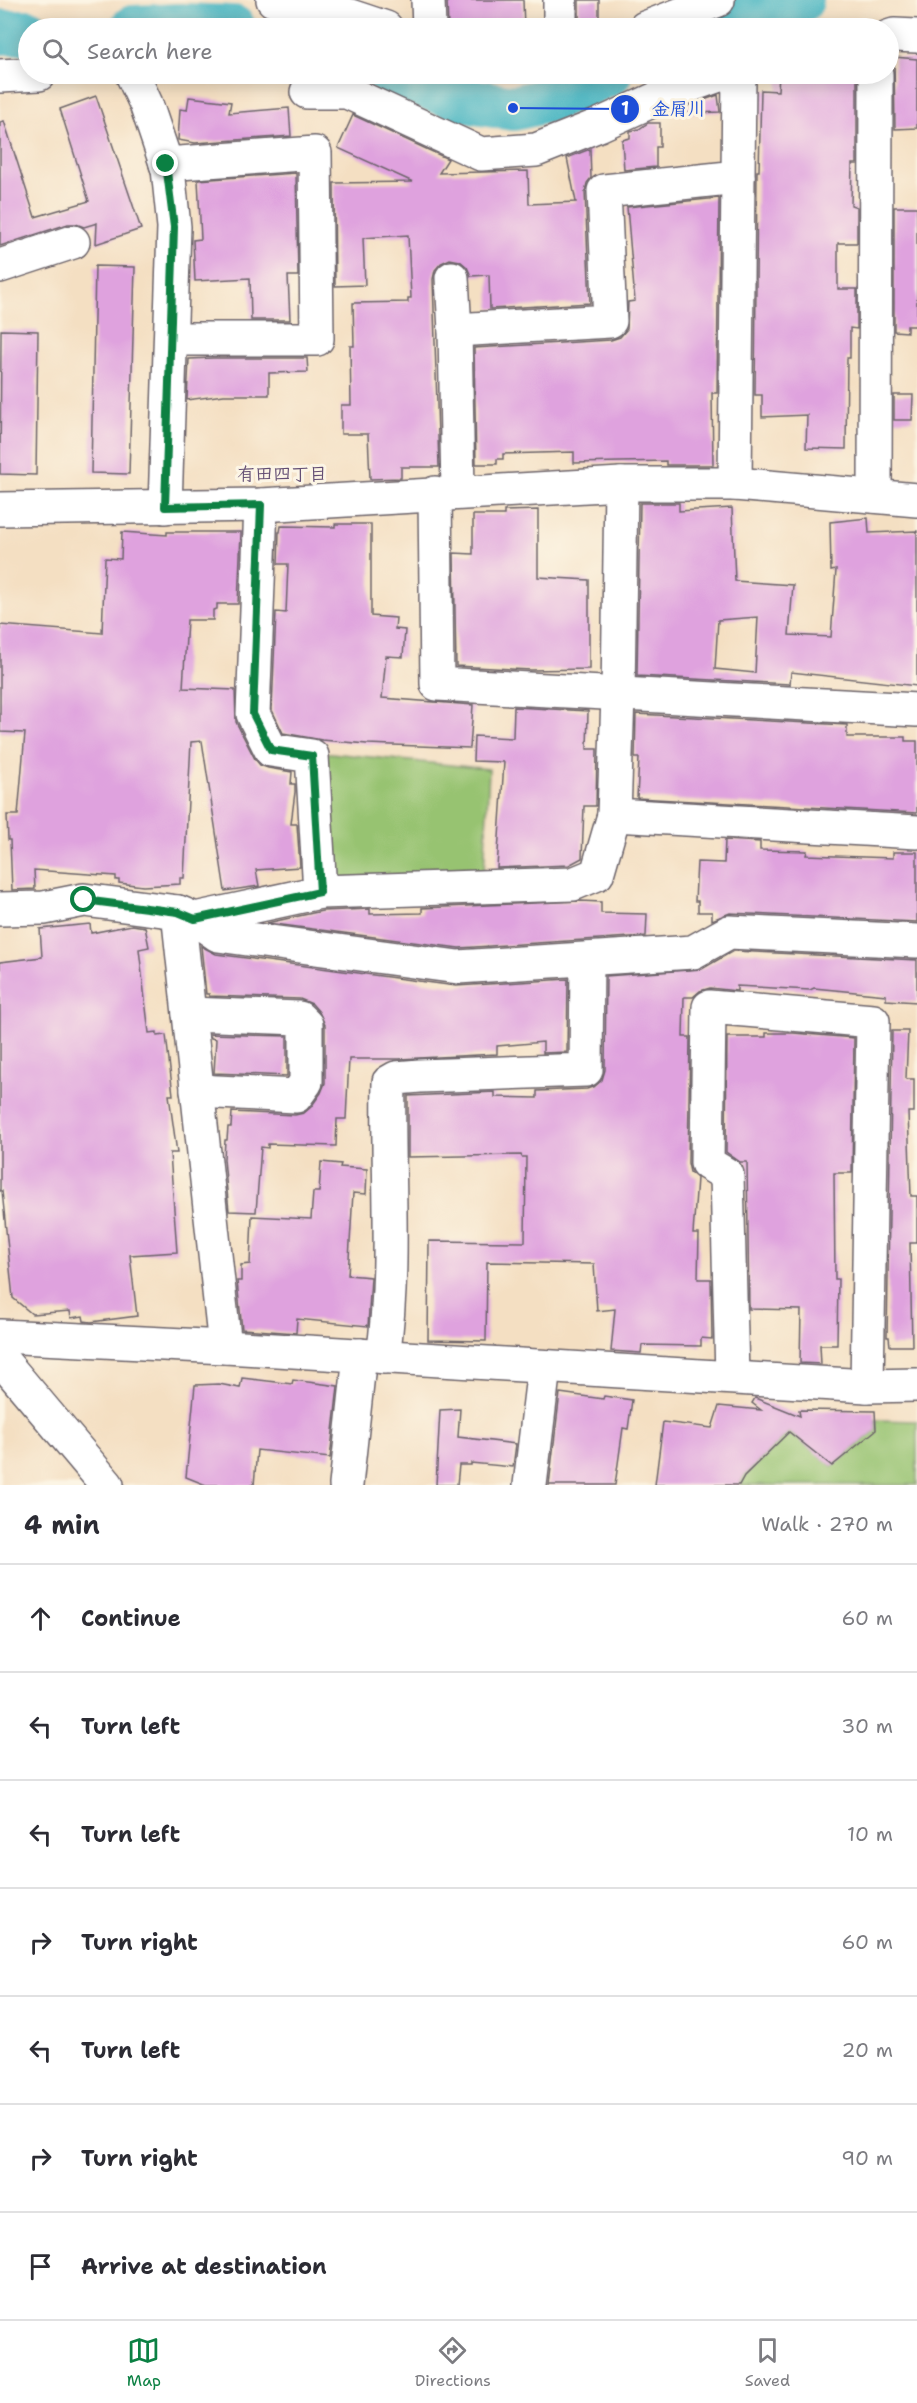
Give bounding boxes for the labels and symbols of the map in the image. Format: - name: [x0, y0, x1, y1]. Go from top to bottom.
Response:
- callout: 金屑川: [610, 91, 718, 127]
- text: 1: [621, 97, 629, 121]
- text: 金屑川: [652, 97, 706, 121]
- route end: [152, 150, 178, 176]
- district label: 有田四丁目: [237, 462, 327, 486]
- route start: [70, 886, 96, 912]

